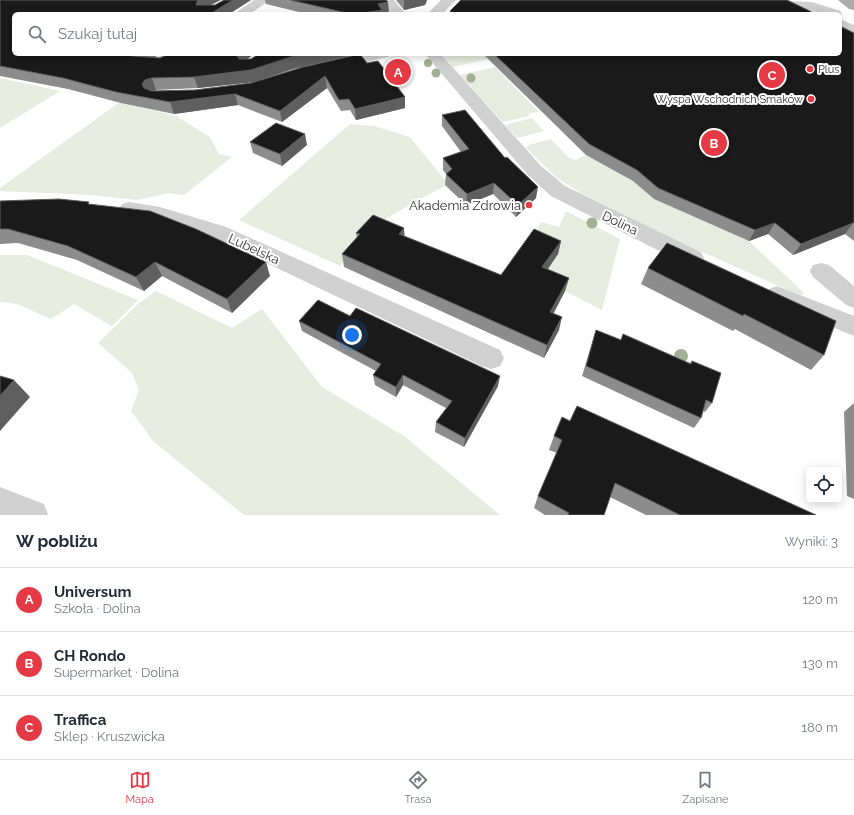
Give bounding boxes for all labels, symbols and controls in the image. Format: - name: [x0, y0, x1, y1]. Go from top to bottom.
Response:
- search box: [12, 12, 842, 56]
- icon: search: [26, 23, 48, 45]
- text: Szukaj tutaj: [58, 25, 137, 43]
- pin: A: [385, 57, 411, 87]
- pin: C: [759, 60, 785, 90]
- place label: Plus: [818, 63, 840, 76]
- marker: Plus: [805, 64, 815, 74]
- place label: Wyspa Wschodnich Smaków: [656, 93, 803, 106]
- marker: Wyspa Wschodnich Smaków: [806, 94, 816, 104]
- pin: B: [701, 128, 727, 158]
- place label: Akademia Zdrowia: [409, 198, 521, 213]
- marker: Akademia Zdrowia: [524, 200, 534, 210]
- street label: Dolina: [600, 208, 640, 238]
- street label: Lubelska: [226, 231, 282, 267]
- your location: [342, 325, 362, 345]
- map controls: [806, 467, 842, 503]
- button: locate: [806, 467, 842, 503]
- text: W pobliżu: [16, 531, 98, 551]
- text: Wyniki: 3: [785, 534, 838, 549]
- text: Universum: [54, 583, 131, 601]
- text: A: [25, 592, 33, 607]
- text: 120 m: [802, 592, 838, 607]
- text: Szkoła · Dolina: [54, 601, 141, 616]
- text: CH Rondo: [54, 647, 126, 665]
- text: B: [25, 656, 33, 671]
- text: 130 m: [802, 656, 838, 671]
- text: Supermarket · Dolina: [54, 665, 179, 680]
- text: Traffica: [54, 711, 106, 729]
- text: C: [25, 720, 33, 735]
- text: 180 m: [802, 720, 838, 735]
- text: Sklep · Kruszwicka: [54, 729, 165, 744]
- tab: Mapa: [125, 769, 154, 806]
- tab: Trasa: [405, 769, 431, 806]
- tab: Zapisane: [682, 769, 729, 806]

